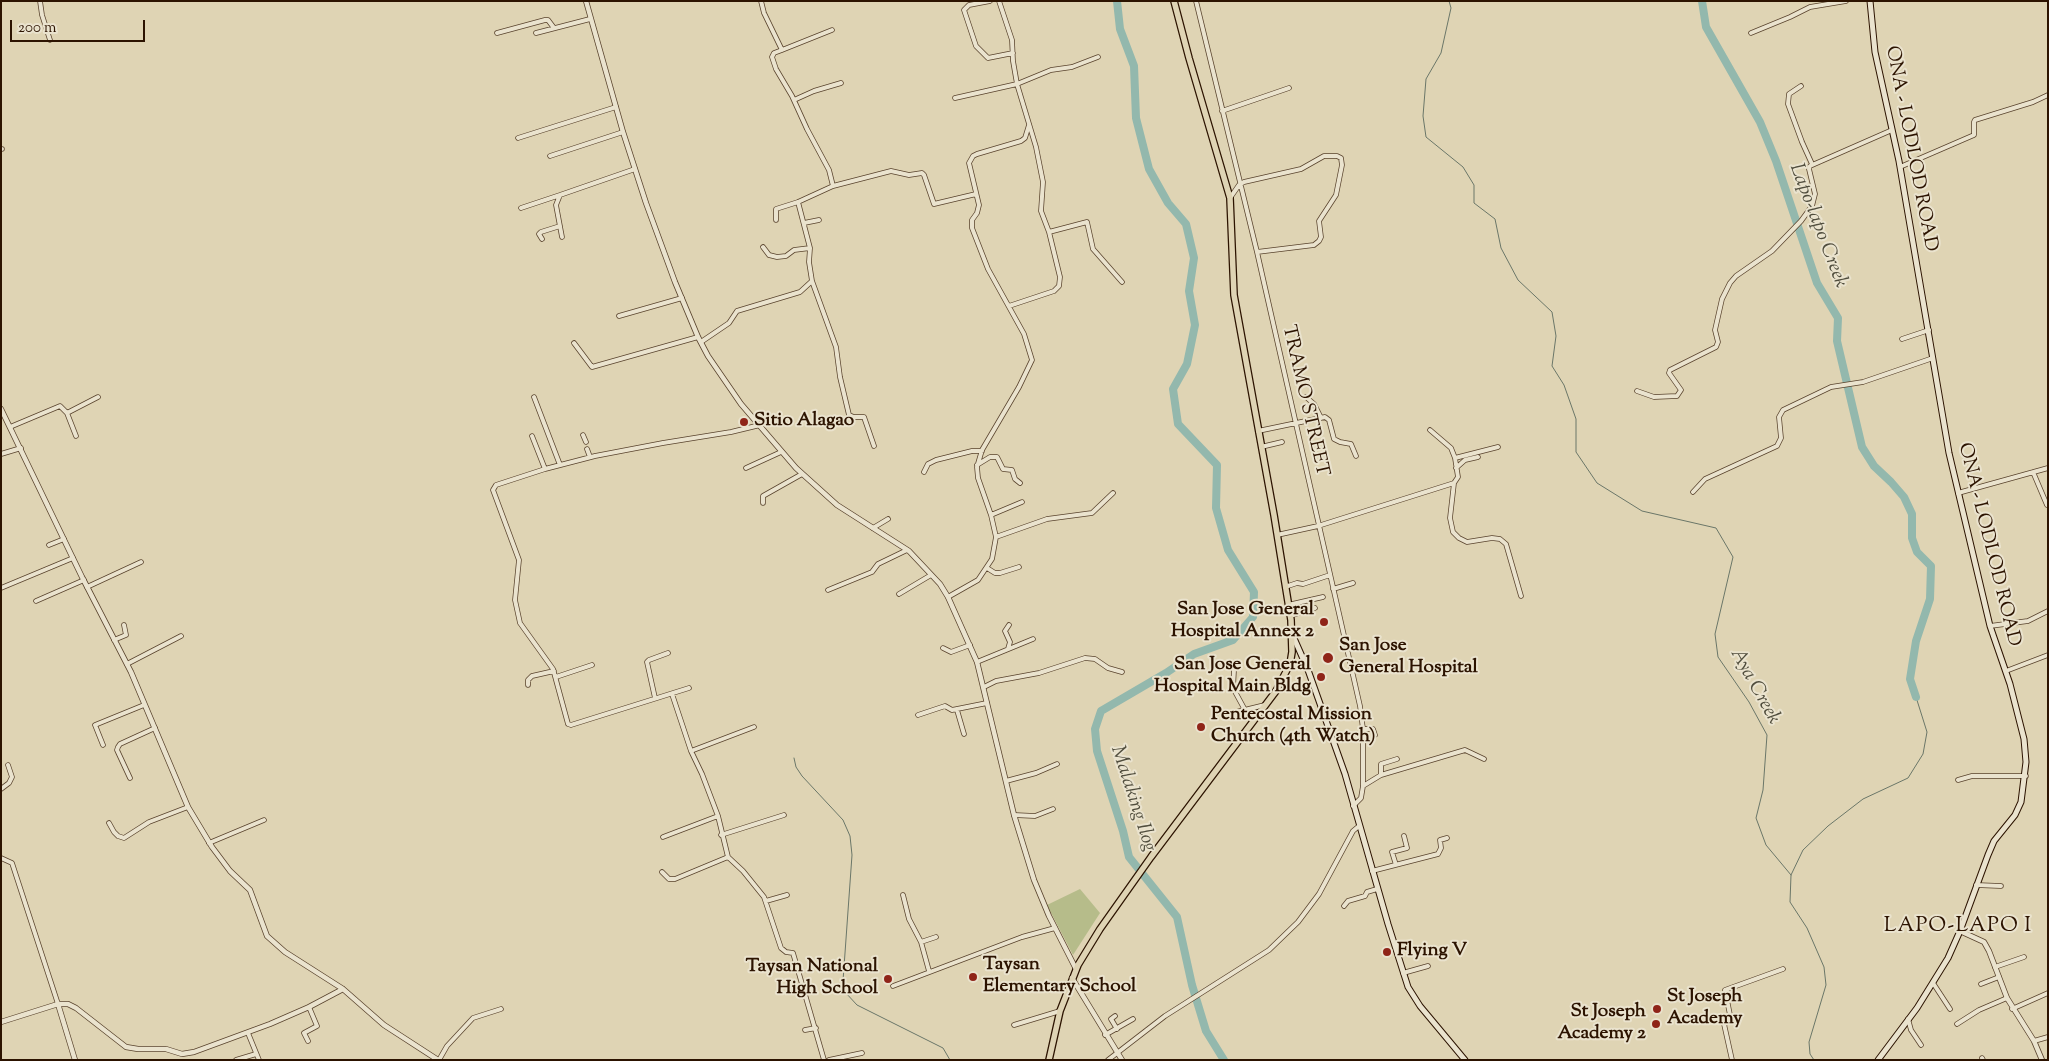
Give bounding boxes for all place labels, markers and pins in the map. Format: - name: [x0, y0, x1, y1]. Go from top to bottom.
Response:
- place label: Sitio Alagao: [754, 411, 854, 433]
- marker: Sitio Alagao: [738, 416, 750, 428]
- place label: San Jose General Hospital Annex 2: [1171, 600, 1314, 644]
- marker: San Jose General Hospital Annex 2: [1318, 616, 1330, 628]
- place label: San Jose General Hospital: [1339, 636, 1478, 680]
- marker: San Jose General Hospital: [1321, 651, 1335, 665]
- place label: San Jose General Hospital Main Bldg: [1154, 655, 1311, 699]
- marker: San Jose General Hospital Main Bldg: [1315, 671, 1327, 683]
- place label: Pentecostal Mission Church (4th Watch): [1211, 705, 1375, 749]
- marker: Pentecostal Mission Church (4th Watch): [1195, 721, 1207, 733]
- place label: Flying V: [1397, 941, 1467, 963]
- marker: Flying V: [1381, 946, 1393, 958]
- place label: Taysan Elementary School: [983, 955, 1136, 999]
- place label: Taysan National High School: [746, 957, 878, 1001]
- marker: Taysan Elementary School: [967, 971, 979, 983]
- marker: Taysan National High School: [882, 973, 894, 985]
- place label: St Joseph Academy: [1667, 987, 1743, 1031]
- place label: St Joseph Academy 2: [1557, 1002, 1646, 1046]
- marker: St Joseph Academy: [1651, 1003, 1663, 1015]
- marker: St Joseph Academy 2: [1650, 1018, 1662, 1030]

